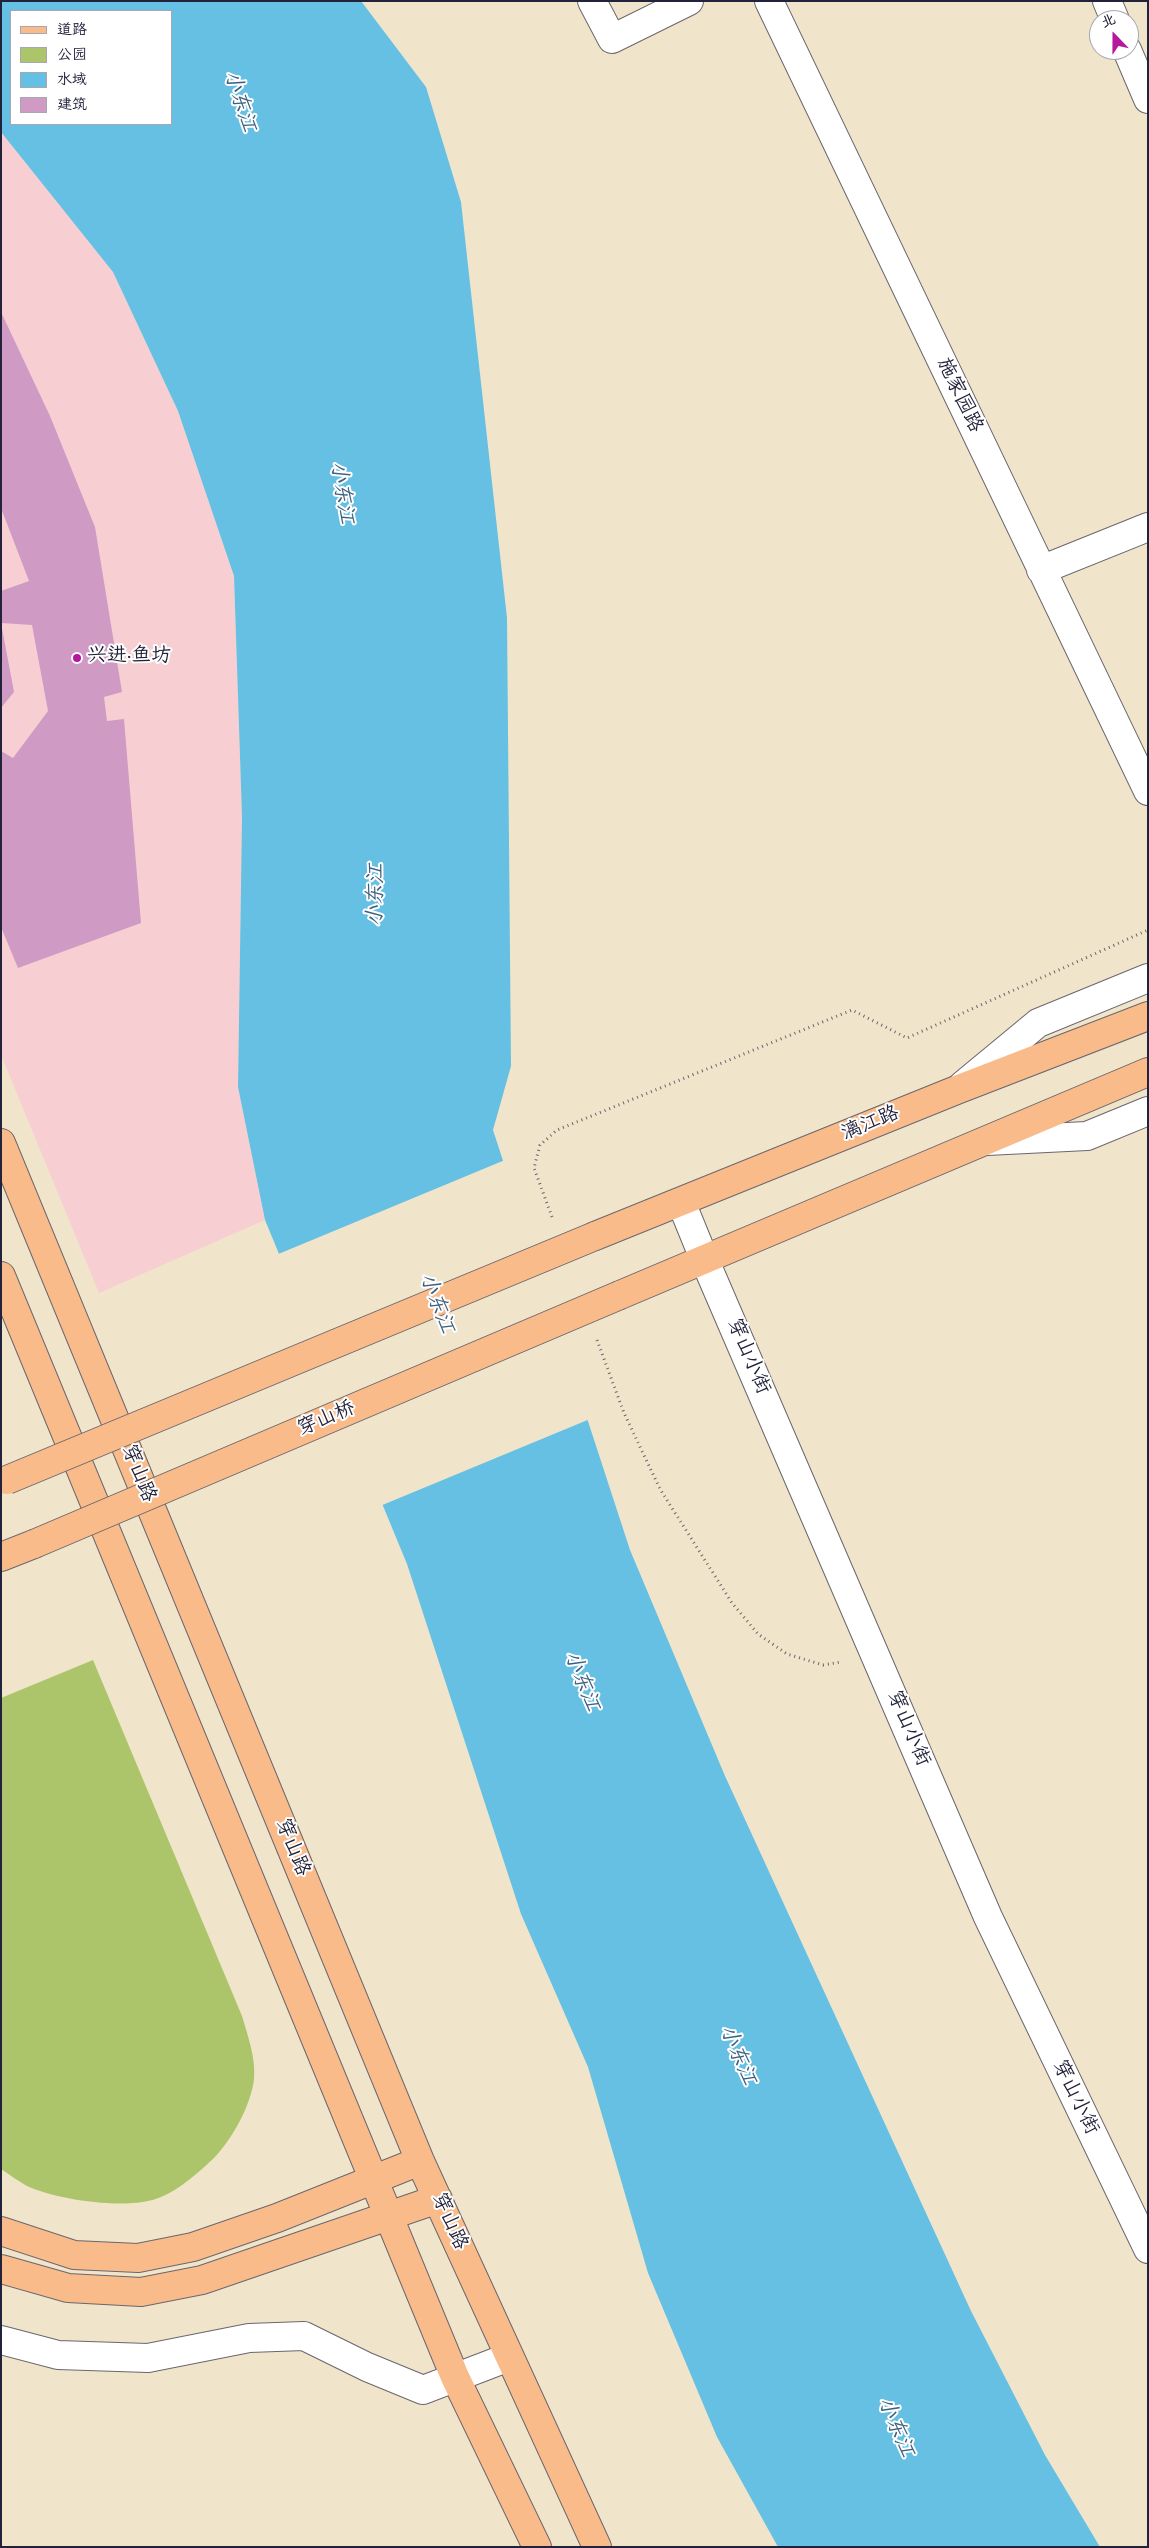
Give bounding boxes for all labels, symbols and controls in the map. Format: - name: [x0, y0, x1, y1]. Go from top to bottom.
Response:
- text: 北: [1098, 9, 1119, 34]
- legend: [10, 10, 172, 125]
- north arrow: [1089, 10, 1139, 60]
- text: 道路: [57, 19, 87, 41]
- text: 公园: [57, 44, 87, 66]
- water label: 小东江: [216, 68, 260, 136]
- text: 水域: [57, 69, 87, 91]
- text: 建筑: [57, 94, 87, 116]
- street label: 施家园路: [930, 355, 986, 437]
- water label: 小东江: [323, 460, 357, 526]
- place label: 兴进·鱼坊: [87, 646, 171, 670]
- marker: 兴进·鱼坊: [71, 652, 83, 664]
- water label: 小东江: [365, 863, 391, 927]
- street label: 漓江路: [839, 1103, 903, 1147]
- water label: 小东江: [412, 1270, 458, 1338]
- street label: 穿山小街: [720, 1315, 774, 1399]
- street label: 穿山桥: [295, 1397, 359, 1443]
- street label: 穿山路: [115, 1442, 159, 1506]
- water label: 小东江: [557, 1648, 603, 1716]
- street label: 穿山小街: [880, 1687, 934, 1771]
- street label: 穿山路: [269, 1816, 313, 1880]
- water label: 小东江: [712, 2022, 760, 2090]
- street label: 穿山小街: [1046, 2057, 1102, 2139]
- street label: 穿山路: [425, 2190, 471, 2254]
- water label: 小东江: [870, 2394, 918, 2462]

